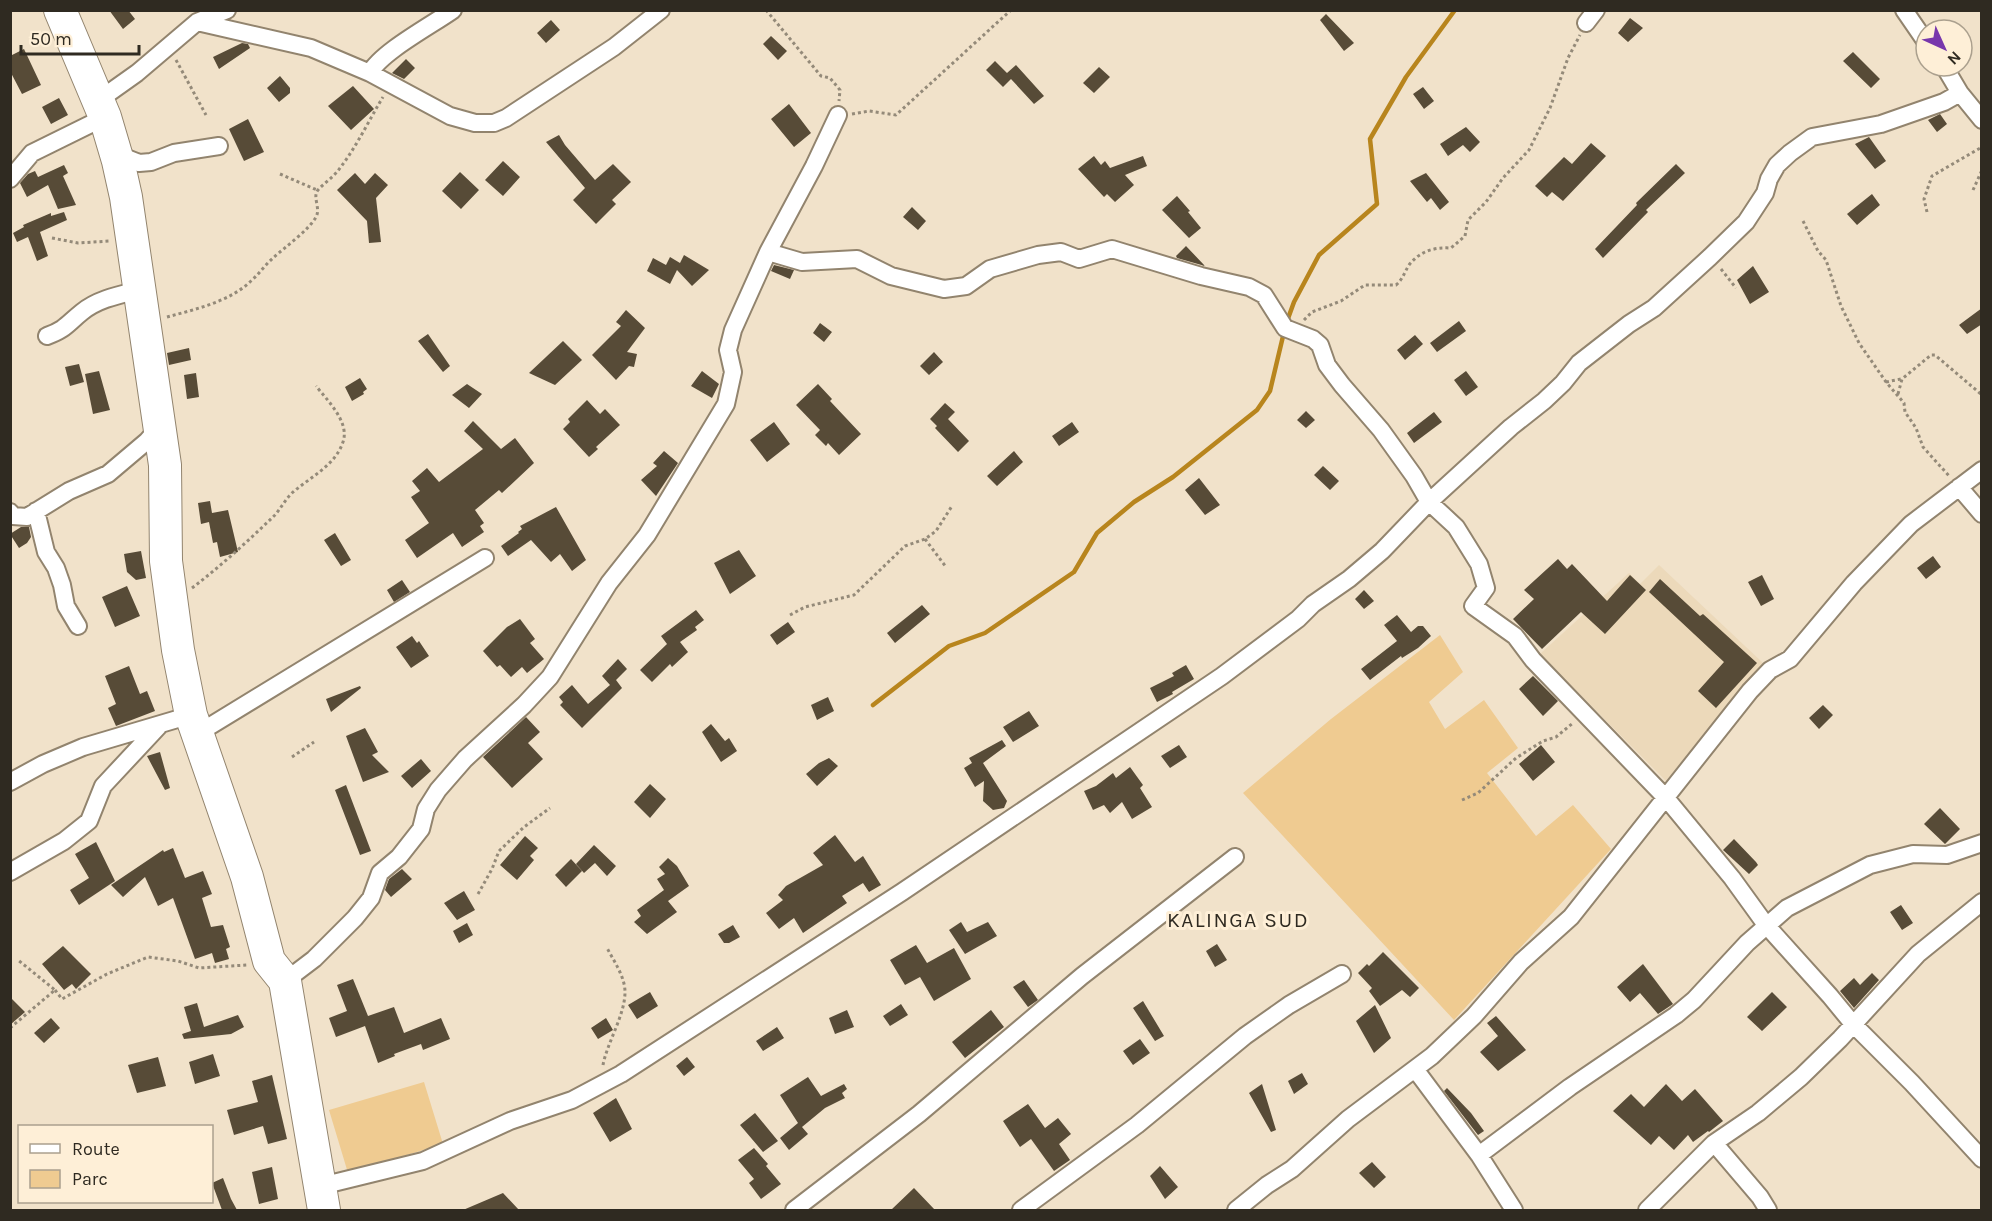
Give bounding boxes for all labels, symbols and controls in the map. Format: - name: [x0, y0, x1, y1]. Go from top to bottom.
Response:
- scale bar: [21, 18, 140, 56]
- north arrow: [1914, 18, 1974, 78]
- text: 50 m: [30, 28, 72, 50]
- text: N: [1943, 47, 1965, 69]
- district label: KALINGA SUD: [1167, 908, 1309, 932]
- legend: [18, 1125, 213, 1203]
- text: Route: [72, 1138, 120, 1160]
- text: Parc: [72, 1168, 108, 1190]

